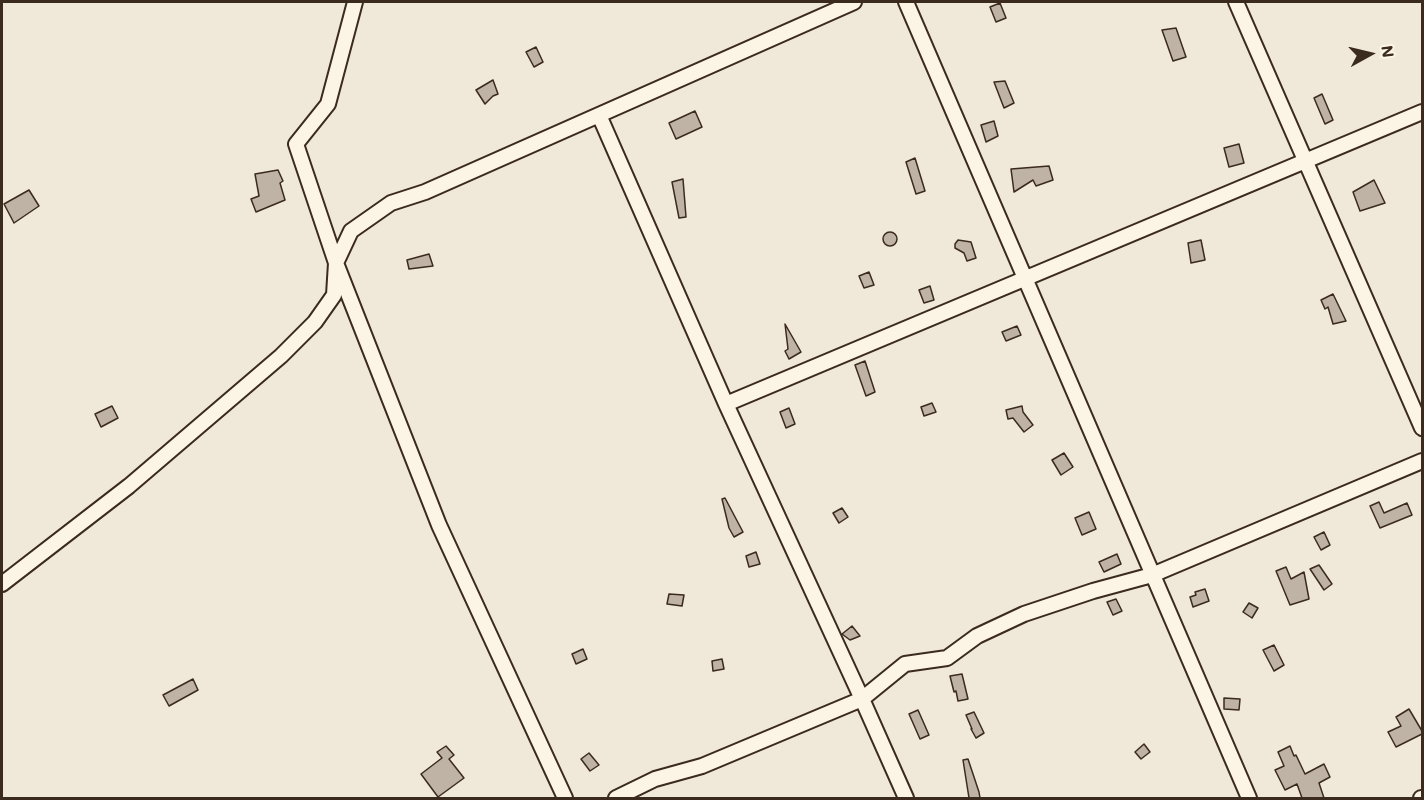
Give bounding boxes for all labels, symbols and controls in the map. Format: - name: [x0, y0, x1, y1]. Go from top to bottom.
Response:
- north arrow: [1340, 24, 1400, 84]
- text: N: [1377, 44, 1400, 59]

